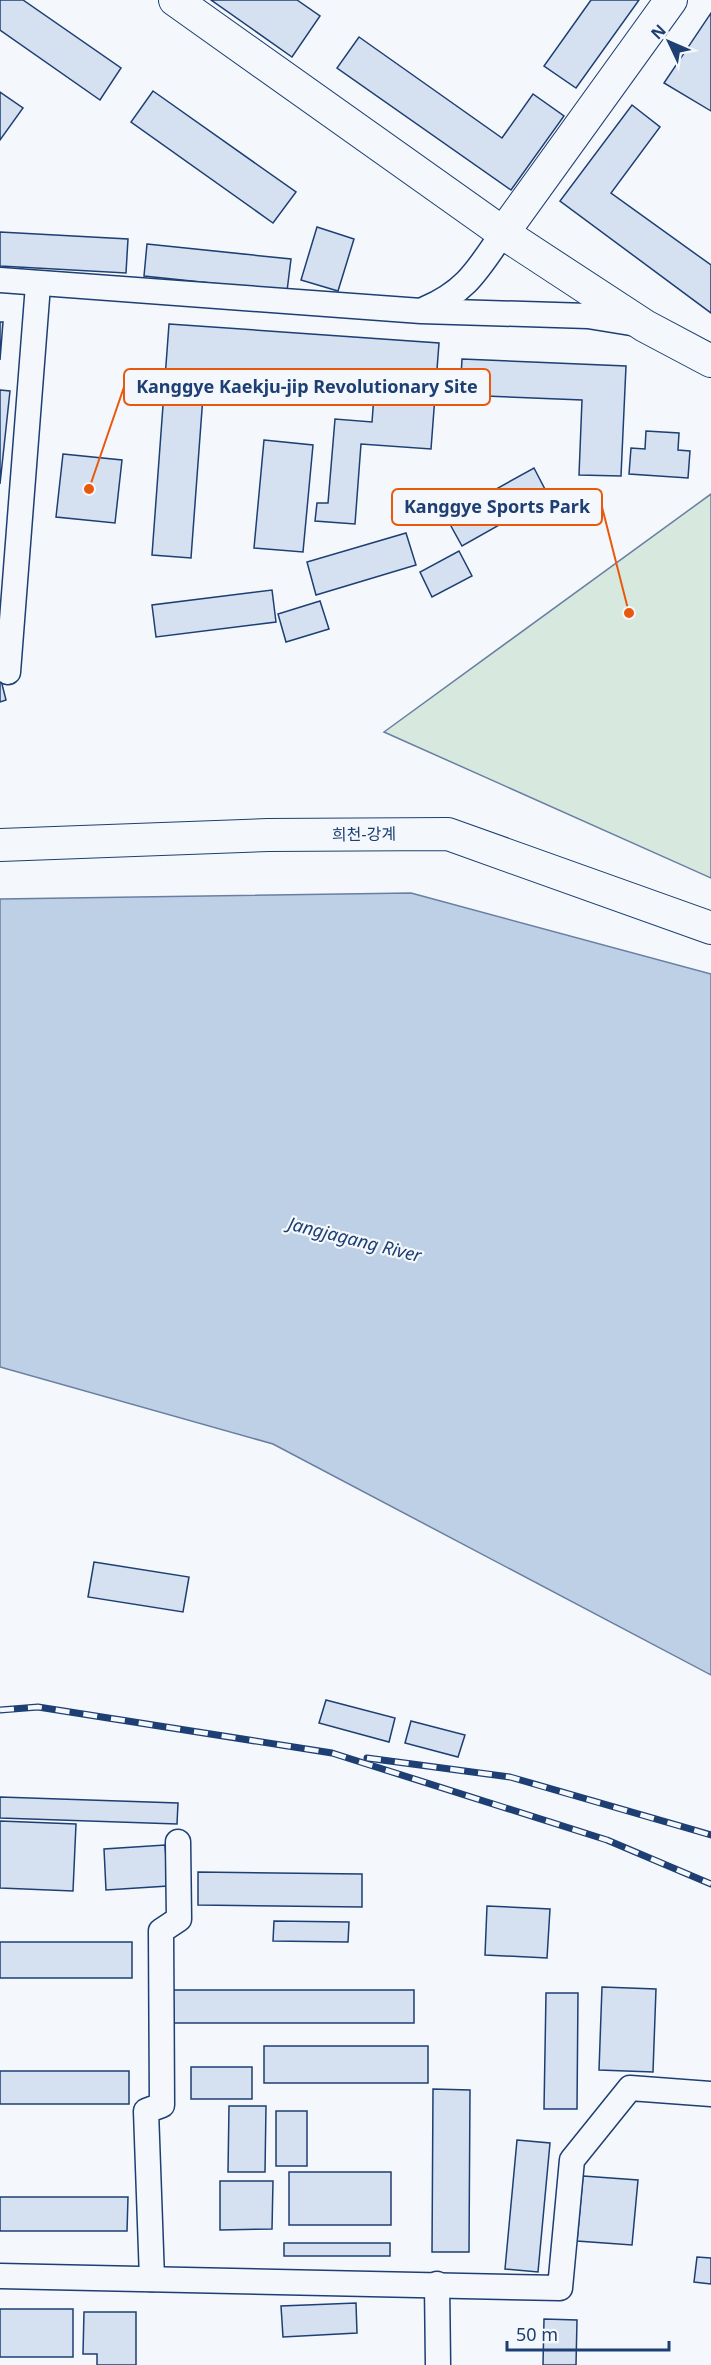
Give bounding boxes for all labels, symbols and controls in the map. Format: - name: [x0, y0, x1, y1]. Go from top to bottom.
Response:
- north arrow: [639, 12, 699, 72]
- text: N: [646, 19, 671, 44]
- callout: Kanggye Kaekju-jip Revolutionary Site: [124, 369, 490, 405]
- text: Kanggye Kaekju-jip Revolutionary Site: [136, 374, 478, 398]
- callout: Kanggye Sports Park: [392, 489, 602, 525]
- text: Kanggye Sports Park: [404, 494, 591, 518]
- street label: 희천-강계: [332, 822, 396, 846]
- water label: Jangjagang River: [283, 1210, 425, 1267]
- scale bar: [507, 2314, 669, 2352]
- text: 50 m: [516, 2322, 558, 2346]

